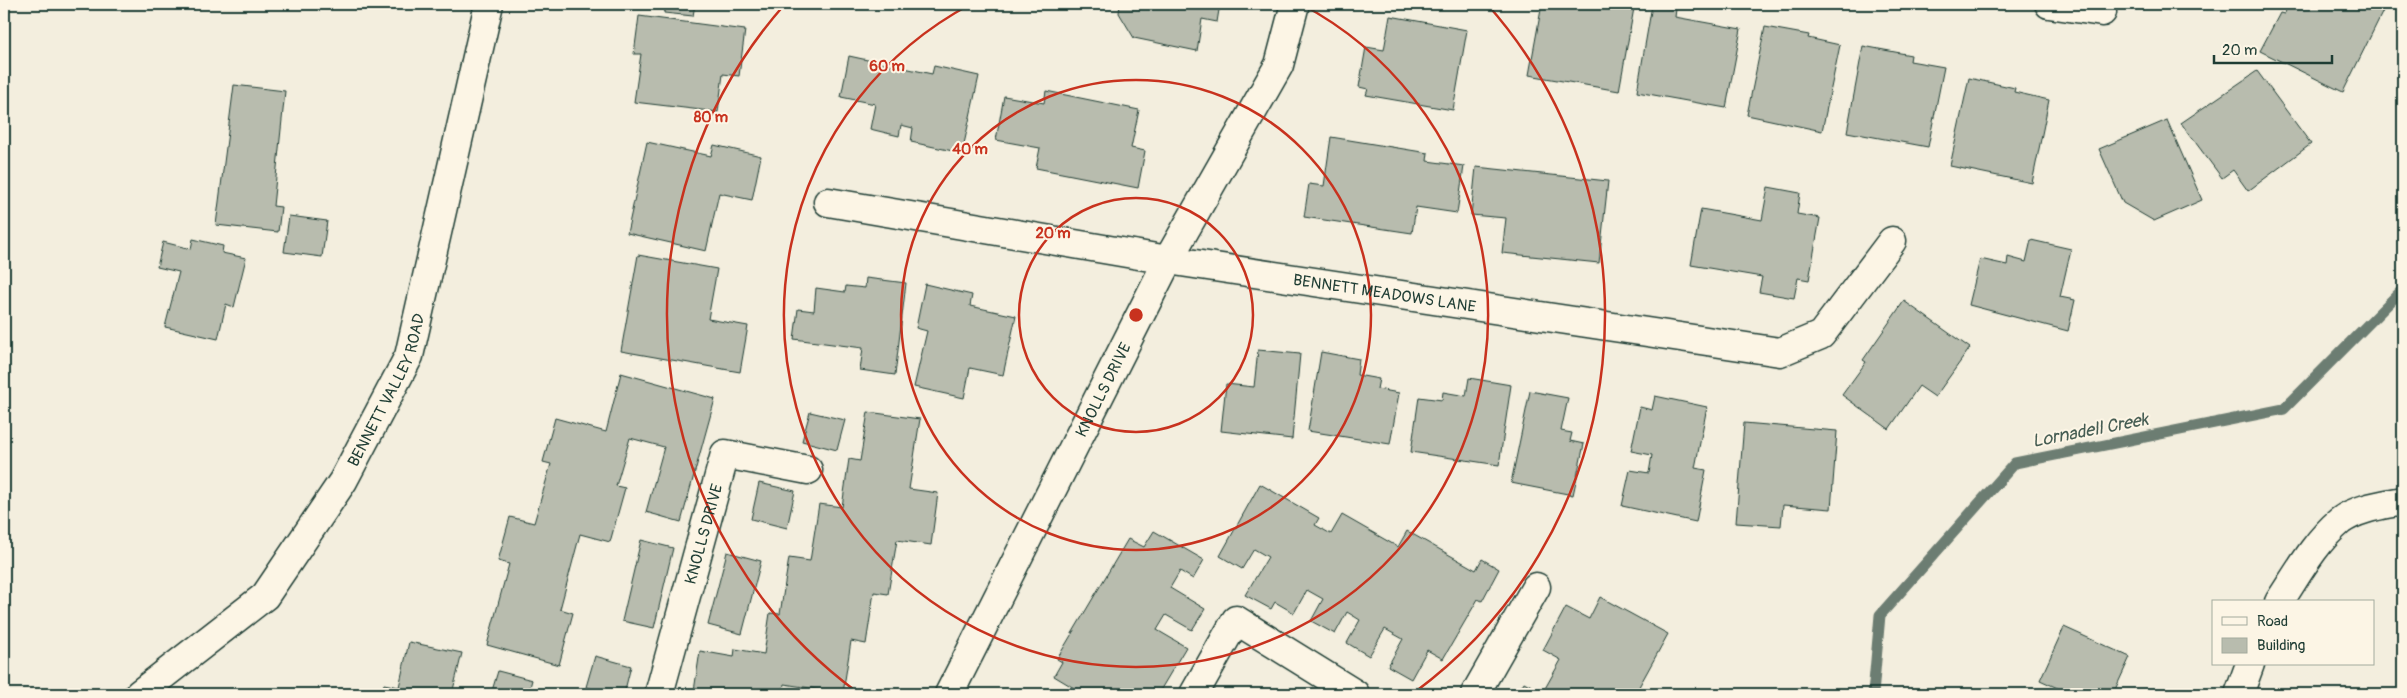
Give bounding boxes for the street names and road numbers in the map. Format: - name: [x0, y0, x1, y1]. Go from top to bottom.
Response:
- street label: BENNETT MEADOWS LANE: [1292, 270, 1477, 317]
- street label: BENNETT VALLEY ROAD: [343, 312, 429, 470]
- street label: KNOLLS DRIVE: [1071, 339, 1136, 441]
- street label: KNOLLS DRIVE: [681, 482, 727, 587]

